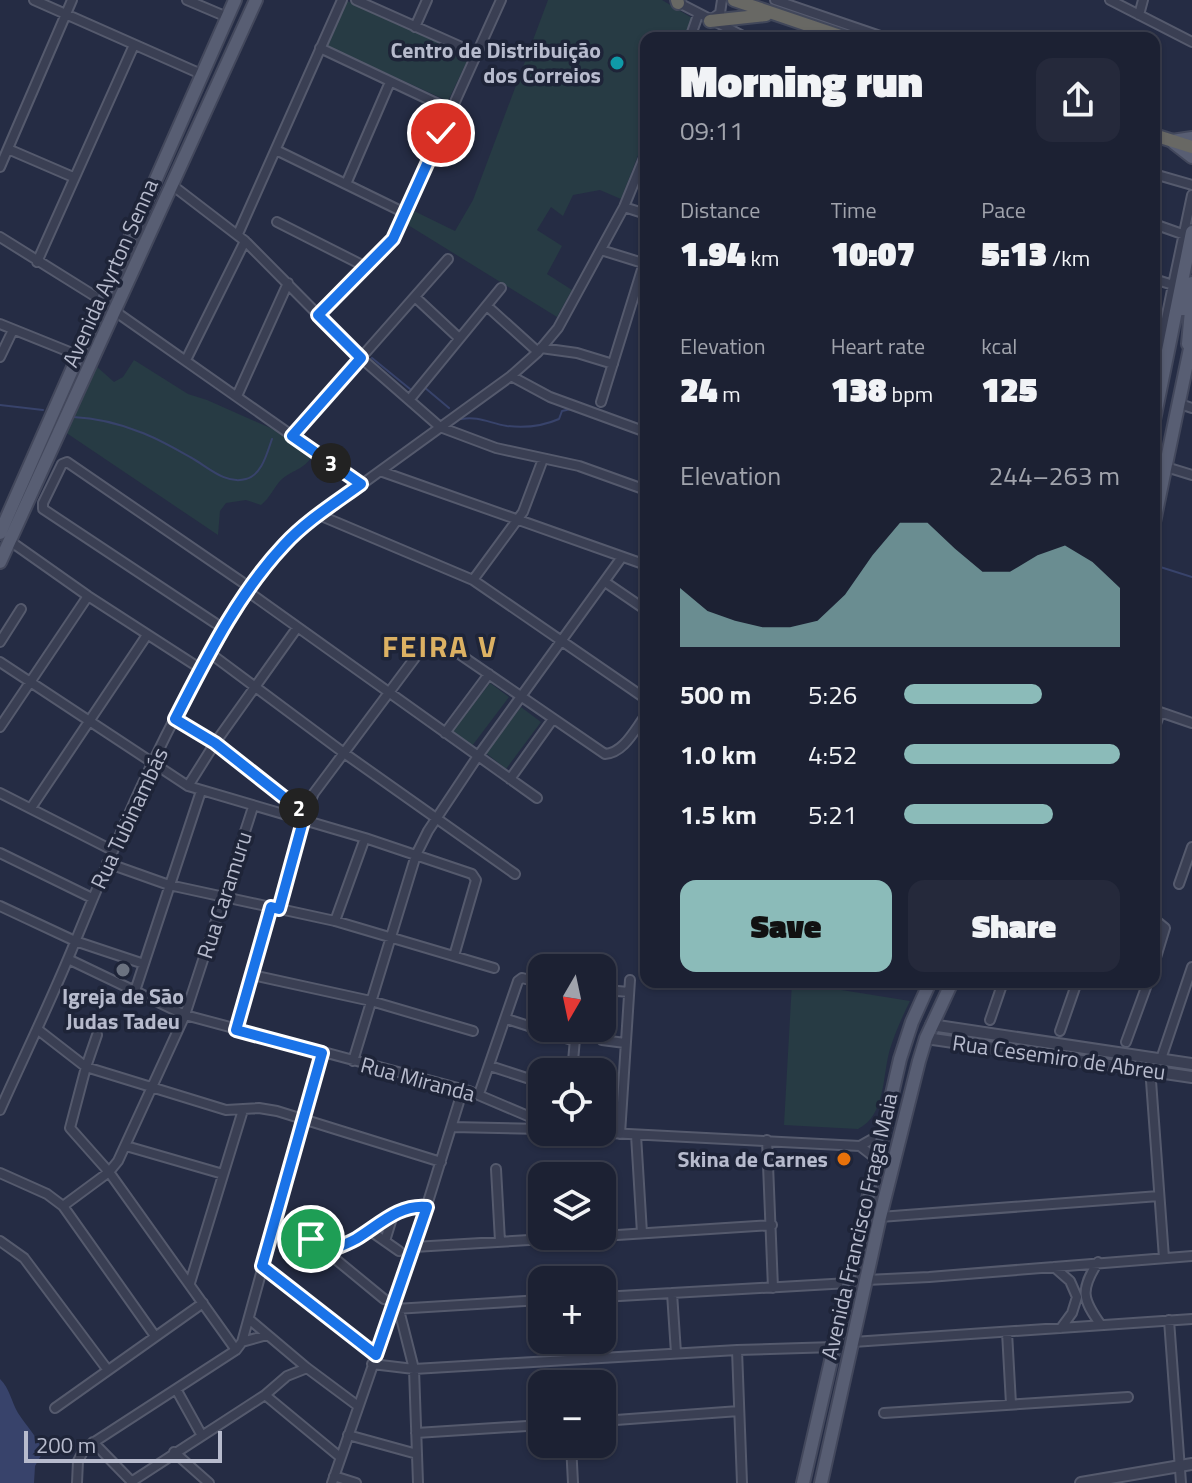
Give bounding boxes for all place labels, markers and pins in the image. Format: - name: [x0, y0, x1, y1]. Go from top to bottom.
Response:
- place label: Centro de Distribuição dos Correios: [390, 33, 601, 92]
- marker: Centro de Distribuição dos Correios: [608, 54, 626, 72]
- pin: [407, 99, 475, 167]
- pin: 3: [311, 443, 351, 483]
- pin: 2: [279, 788, 319, 828]
- marker: Igreja de São Judas Tadeu: [114, 961, 132, 979]
- place label: Igreja de São Judas Tadeu: [62, 979, 184, 1038]
- place label: Skina de Carnes: [677, 1142, 828, 1176]
- marker: Skina de Carnes: [835, 1150, 853, 1168]
- pin: [277, 1205, 345, 1273]

